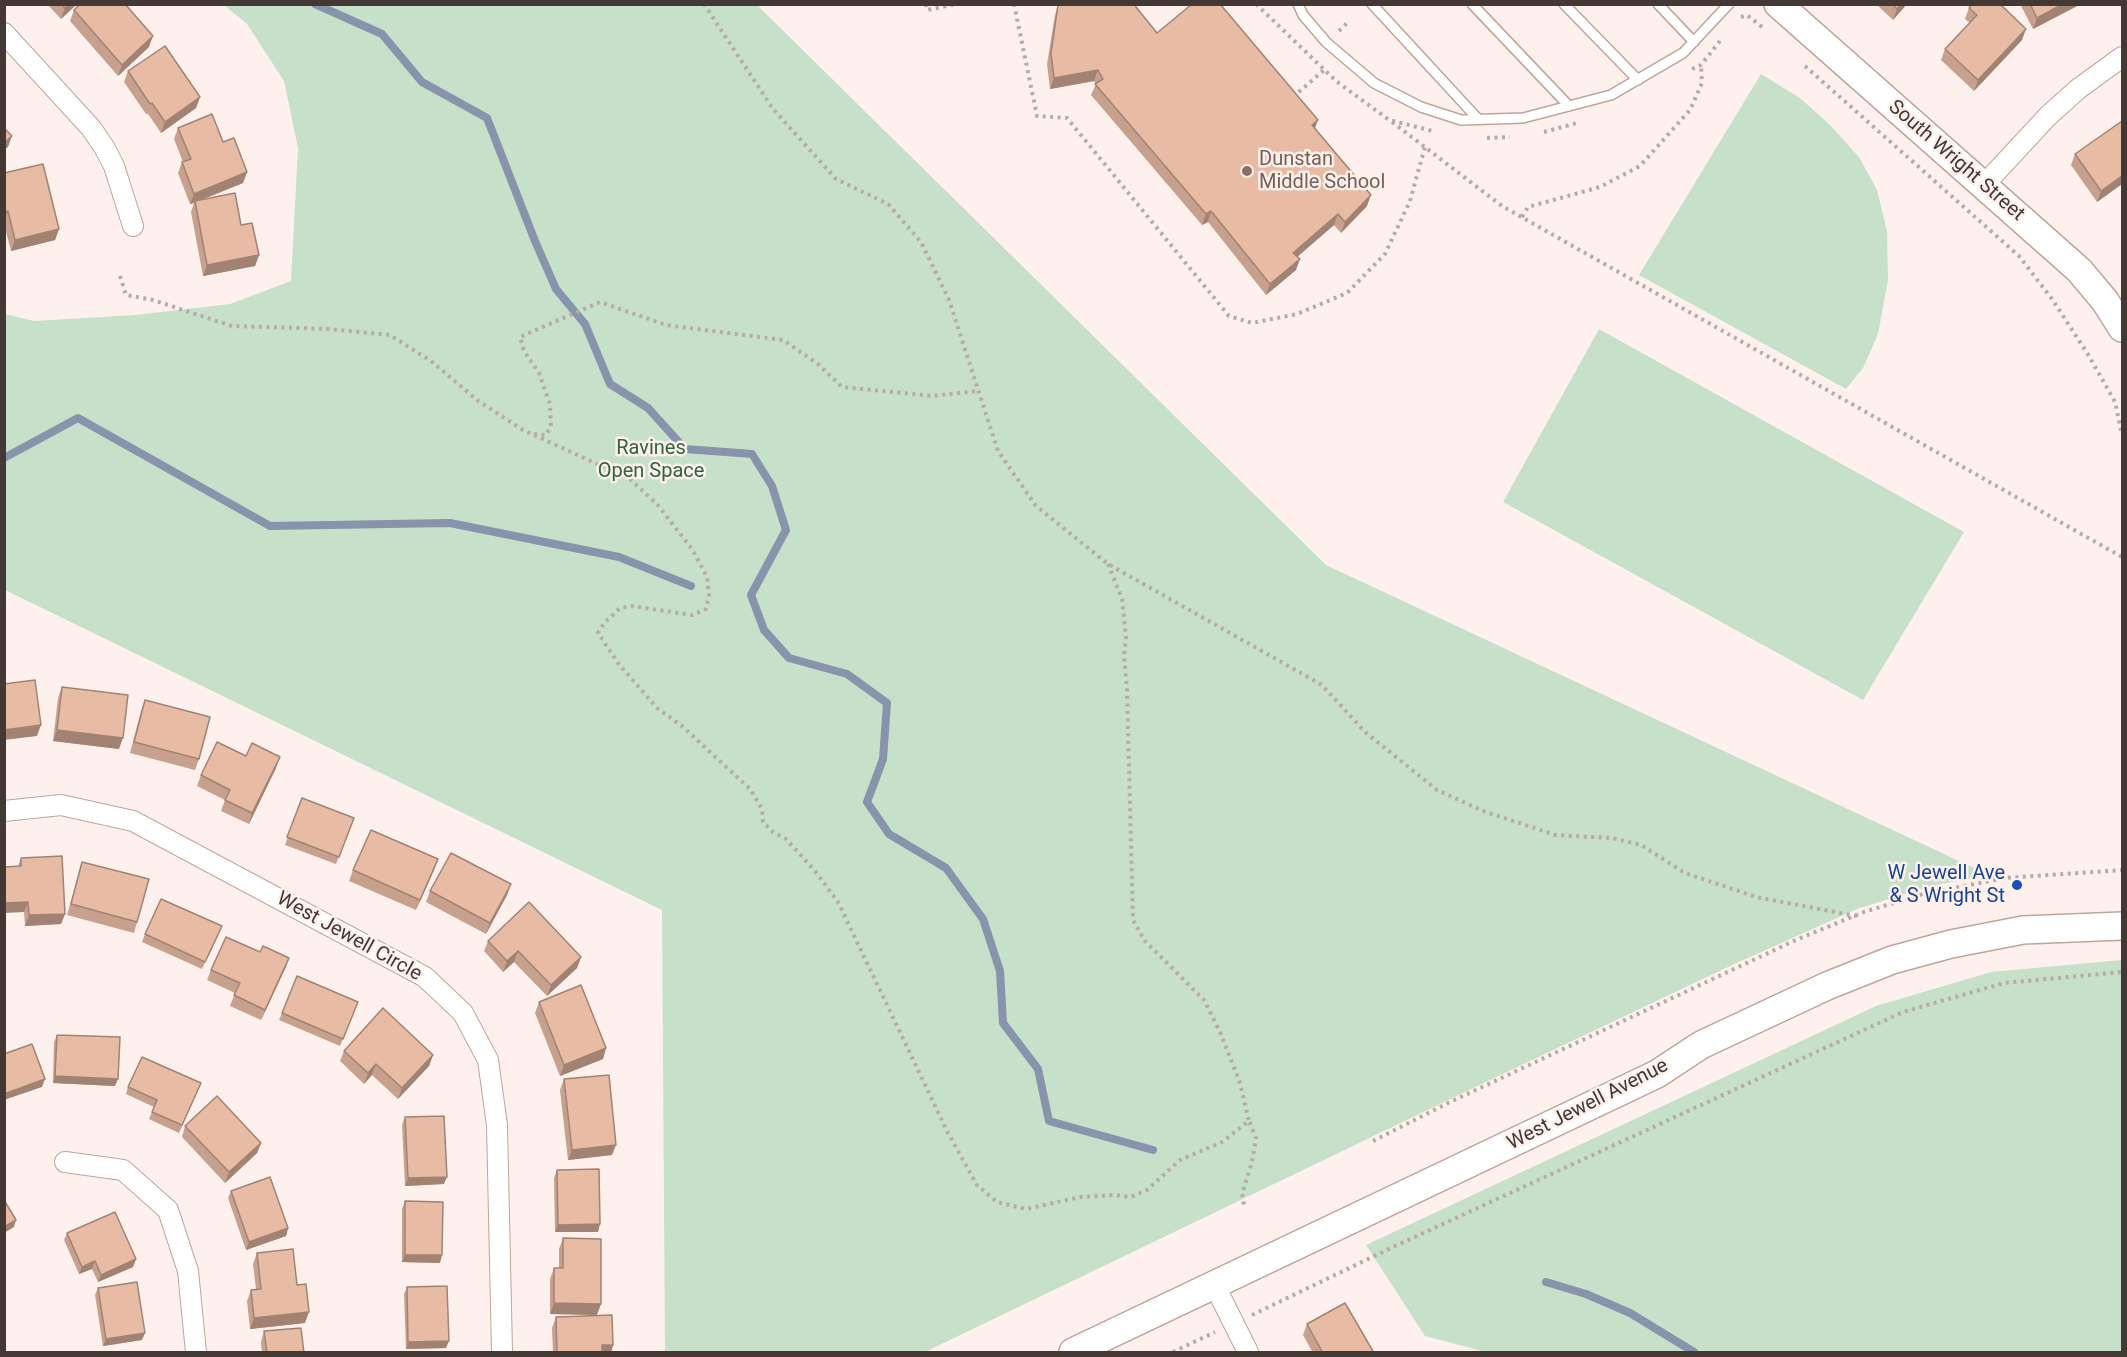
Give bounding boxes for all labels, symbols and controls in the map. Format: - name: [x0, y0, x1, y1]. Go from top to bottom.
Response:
- street label: South Wright Street: [1883, 95, 2029, 227]
- place label: Dunstan Middle School: [1259, 148, 1385, 195]
- marker: Dunstan Middle School: [1240, 164, 1254, 178]
- park label: Ravines Open Space: [598, 437, 704, 484]
- place label: W Jewell Ave & S Wright St: [1888, 862, 2005, 909]
- marker: W Jewell Ave & S Wright St: [2010, 878, 2024, 892]
- street label: West Jewell Circle: [272, 887, 426, 987]
- street label: West Jewell Avenue: [1504, 1054, 1672, 1156]

